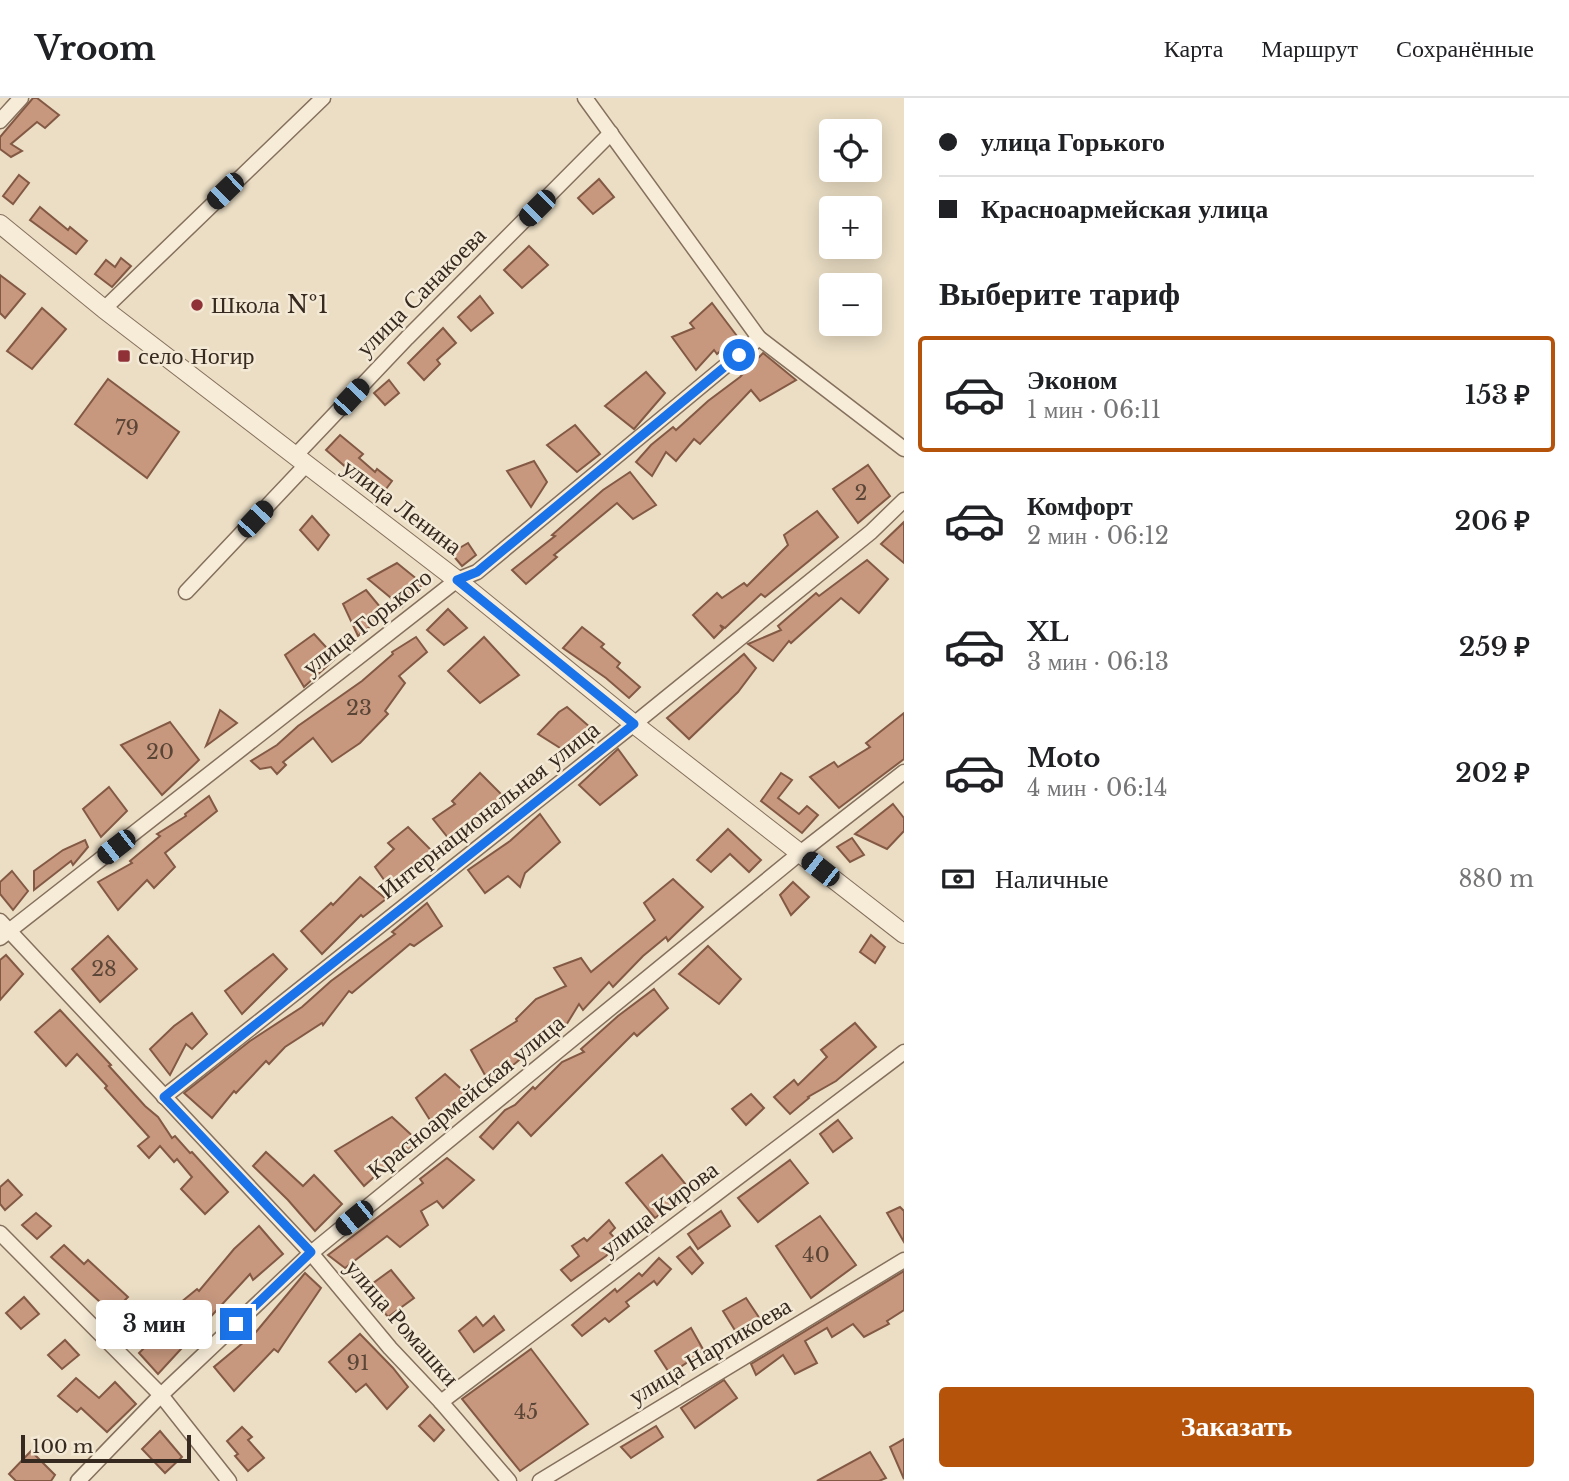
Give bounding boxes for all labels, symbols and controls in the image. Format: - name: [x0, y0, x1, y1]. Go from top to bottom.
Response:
- text: Vroom: [35, 28, 156, 69]
- text: Карта: [1164, 34, 1223, 63]
- text: Маршрут: [1261, 34, 1358, 63]
- text: Сохранённые: [1396, 34, 1534, 63]
- map controls: [819, 119, 882, 336]
- button: locate: [819, 119, 882, 182]
- text: улица Горького: [981, 126, 1165, 158]
- car: [203, 169, 248, 213]
- car: [515, 186, 560, 230]
- text: Красноармейская улица: [981, 193, 1268, 225]
- button: +: [819, 196, 882, 259]
- street label: улица Санакоева: [350, 221, 492, 362]
- button: −: [819, 273, 882, 336]
- text: Выберите тариф: [939, 274, 1180, 314]
- place label: Школа №1: [211, 290, 328, 319]
- marker: Школа №1: [189, 297, 205, 313]
- route start: [723, 339, 755, 371]
- place label: село Ногир: [138, 341, 254, 370]
- marker: село Ногир: [116, 348, 132, 364]
- icon: car: [943, 363, 1006, 426]
- text: Эконом: [1027, 364, 1117, 396]
- car: [329, 374, 374, 420]
- text: 153 ₽: [1465, 379, 1530, 411]
- text: 1 мин · 06:11: [1027, 396, 1161, 424]
- house number: 79: [115, 415, 139, 441]
- street label: улица Ленина: [337, 452, 468, 561]
- house number: 2: [855, 480, 867, 506]
- icon: car: [943, 489, 1006, 552]
- text: Комфорт: [1027, 490, 1133, 522]
- car: [233, 496, 278, 542]
- text: 206 ₽: [1455, 505, 1530, 537]
- text: 2 мин · 06:12: [1027, 522, 1169, 550]
- street label: улица Горького: [296, 562, 437, 681]
- icon: car: [943, 615, 1006, 678]
- text: XL: [1027, 616, 1069, 648]
- text: 259 ₽: [1459, 631, 1530, 663]
- text: 3 мин · 06:13: [1027, 648, 1169, 676]
- house number: 23: [346, 695, 372, 721]
- street label: Интернациональная улица: [373, 714, 605, 905]
- house number: 20: [146, 739, 174, 765]
- icon: car: [943, 741, 1006, 804]
- text: Moto: [1027, 742, 1100, 774]
- text: 202 ₽: [1455, 757, 1530, 789]
- text: 4 мин · 06:14: [1027, 774, 1167, 802]
- car: [93, 826, 140, 868]
- car: [797, 848, 844, 890]
- icon: cash: [939, 860, 977, 898]
- text: Наличные: [995, 863, 1108, 895]
- text: 880 m: [1458, 865, 1534, 893]
- house number: 28: [91, 956, 117, 982]
- street label: Красноармейская улица: [361, 1008, 570, 1185]
- street label: улица Кирова: [594, 1154, 724, 1263]
- car: [332, 1197, 377, 1239]
- house number: 40: [802, 1242, 830, 1268]
- street label: улица Ромашки: [339, 1253, 466, 1392]
- street label: улица Нартикоева: [623, 1291, 796, 1410]
- callout: 3 мин: [96, 1300, 212, 1348]
- route end: [220, 1308, 252, 1340]
- text: 3 мин: [123, 1310, 185, 1338]
- house number: 91: [347, 1350, 369, 1376]
- button: Заказать: [939, 1387, 1534, 1467]
- house number: 45: [514, 1399, 538, 1425]
- scale bar: [21, 1432, 191, 1464]
- text: 100 m: [32, 1435, 93, 1458]

